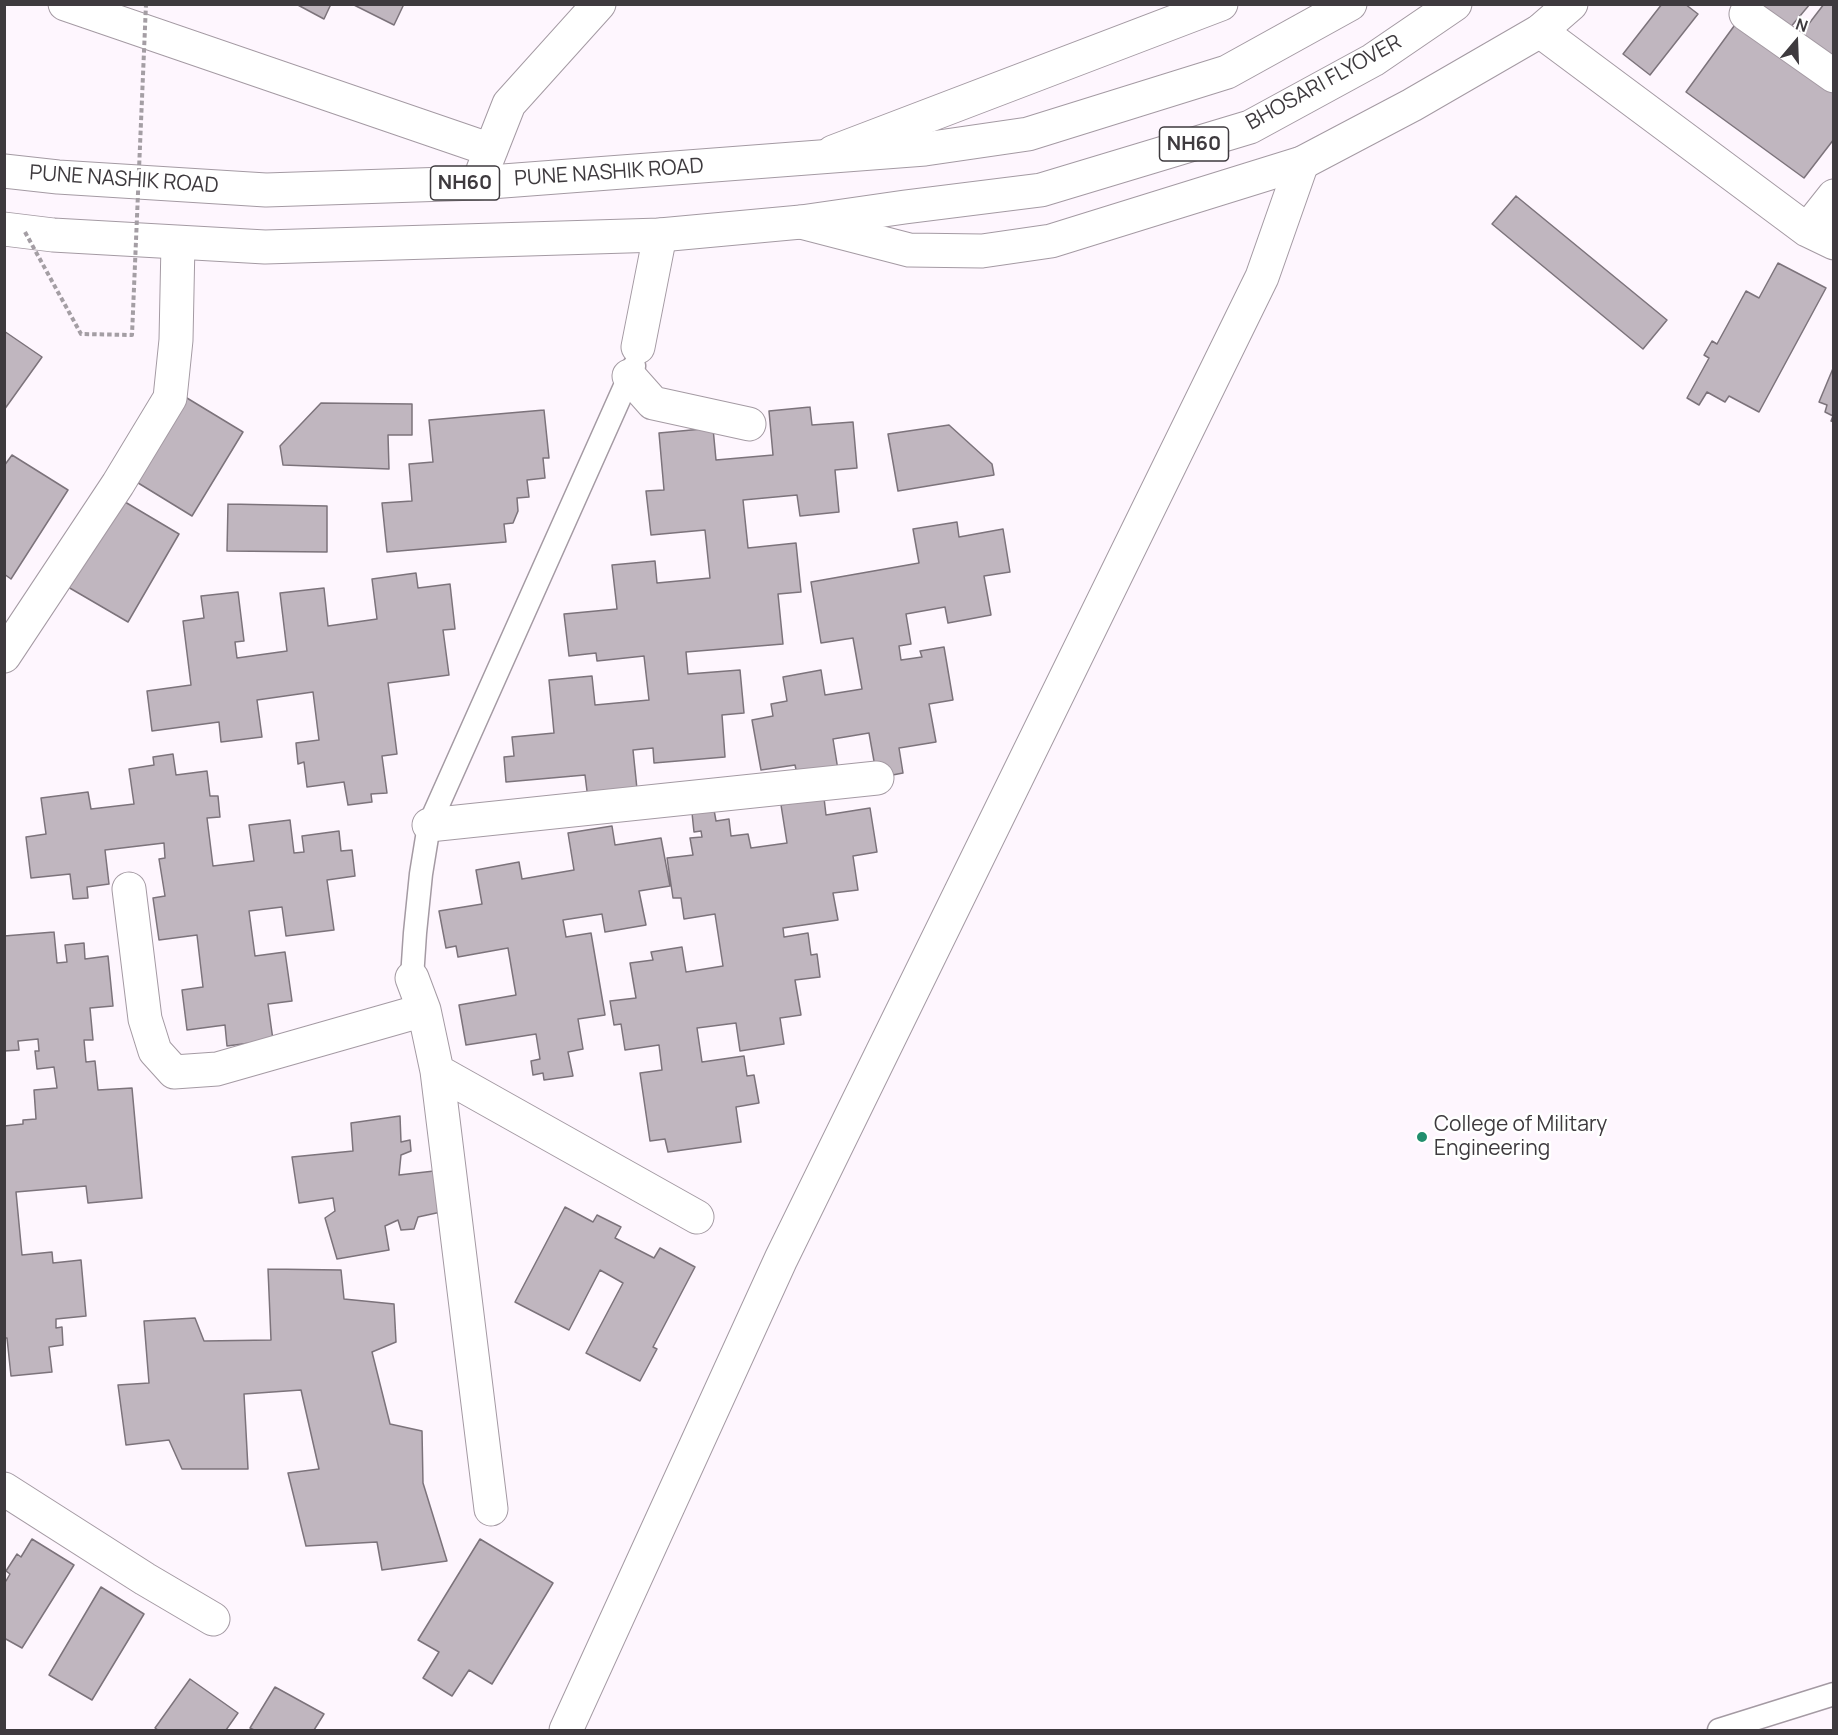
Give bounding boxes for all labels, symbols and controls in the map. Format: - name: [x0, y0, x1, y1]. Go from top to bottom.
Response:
- north arrow: [1766, 12, 1826, 72]
- text: N: [1793, 13, 1811, 37]
- street label: BHOSARI FLYOVER: [1242, 30, 1406, 136]
- road number: NH60: [1160, 127, 1228, 161]
- street label: PUNE NASHIK ROAD: [514, 154, 704, 192]
- street label: PUNE NASHIK ROAD: [29, 161, 219, 199]
- road number: NH60: [430, 166, 500, 200]
- place label: College of Military Engineering: [1434, 1112, 1607, 1162]
- marker: College of Military Engineering: [1415, 1130, 1429, 1144]

